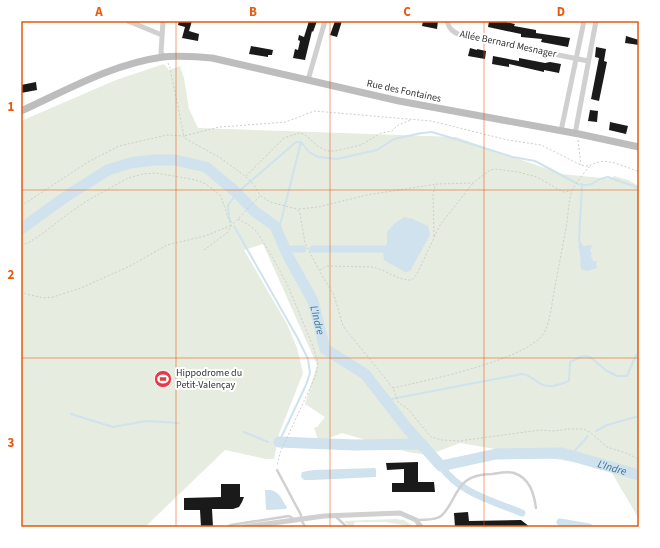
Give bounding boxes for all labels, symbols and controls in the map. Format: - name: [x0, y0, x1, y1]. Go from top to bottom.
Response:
- text: A: [94, 3, 103, 21]
- text: B: [249, 3, 257, 21]
- text: C: [403, 3, 411, 21]
- text: D: [557, 3, 565, 21]
- street label: Allée Bernard Mesnager: [458, 27, 558, 61]
- street label: Rue des Fontaines: [365, 76, 443, 106]
- text: 1: [8, 98, 15, 116]
- text: 2: [8, 266, 15, 284]
- water label: L'Indre: [307, 304, 329, 336]
- place label: Hippodrome du Petit-Valençay: [176, 366, 242, 392]
- sports icon: Hippodrome du Petit-Valençay: [153, 369, 173, 389]
- text: 3: [8, 434, 15, 452]
- water label: L'Indre: [596, 456, 628, 479]

